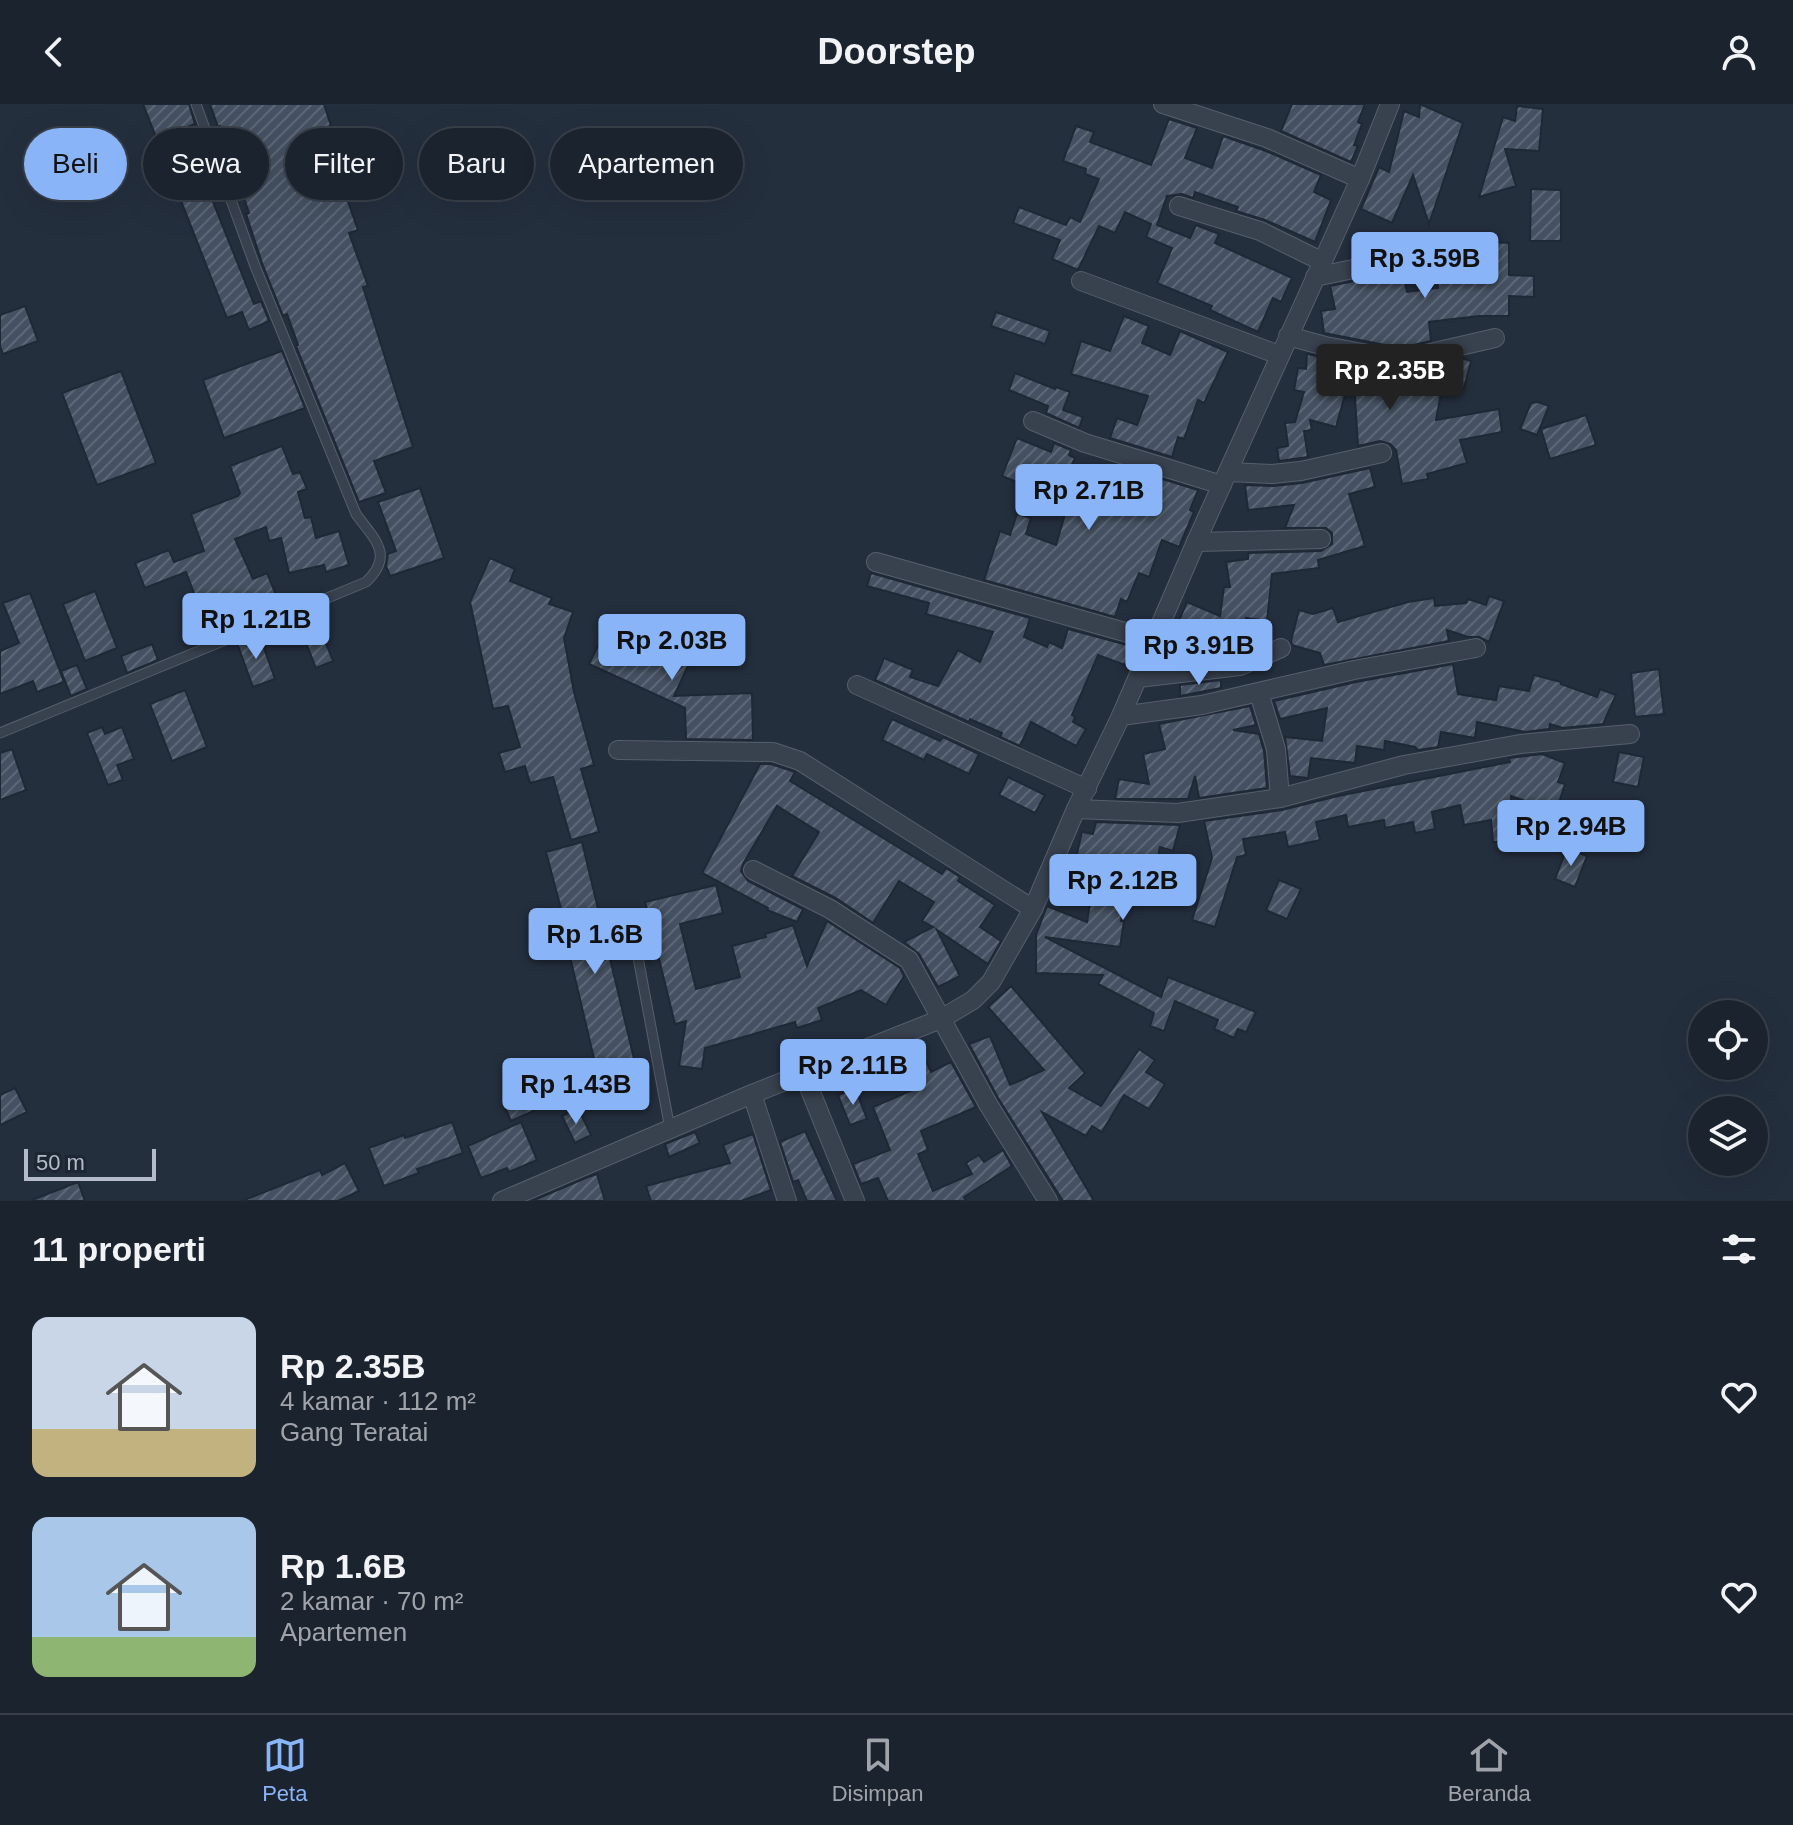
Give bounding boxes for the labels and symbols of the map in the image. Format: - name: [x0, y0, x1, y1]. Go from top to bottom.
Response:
- pin: Rp 3.59B: [1342, 232, 1508, 300]
- pin: Rp 2.35B: [1307, 344, 1473, 412]
- pin: Rp 2.71B: [1006, 464, 1172, 532]
- pin: Rp 1.21B: [173, 593, 339, 661]
- pin: Rp 2.03B: [589, 614, 755, 682]
- pin: Rp 3.91B: [1116, 619, 1282, 687]
- pin: Rp 2.94B: [1488, 800, 1654, 868]
- pin: Rp 2.12B: [1040, 854, 1206, 922]
- pin: Rp 1.6B: [521, 908, 669, 976]
- pin: Rp 2.11B: [770, 1039, 936, 1107]
- pin: Rp 1.43B: [493, 1058, 659, 1126]
- scale bar: [24, 1145, 156, 1181]

